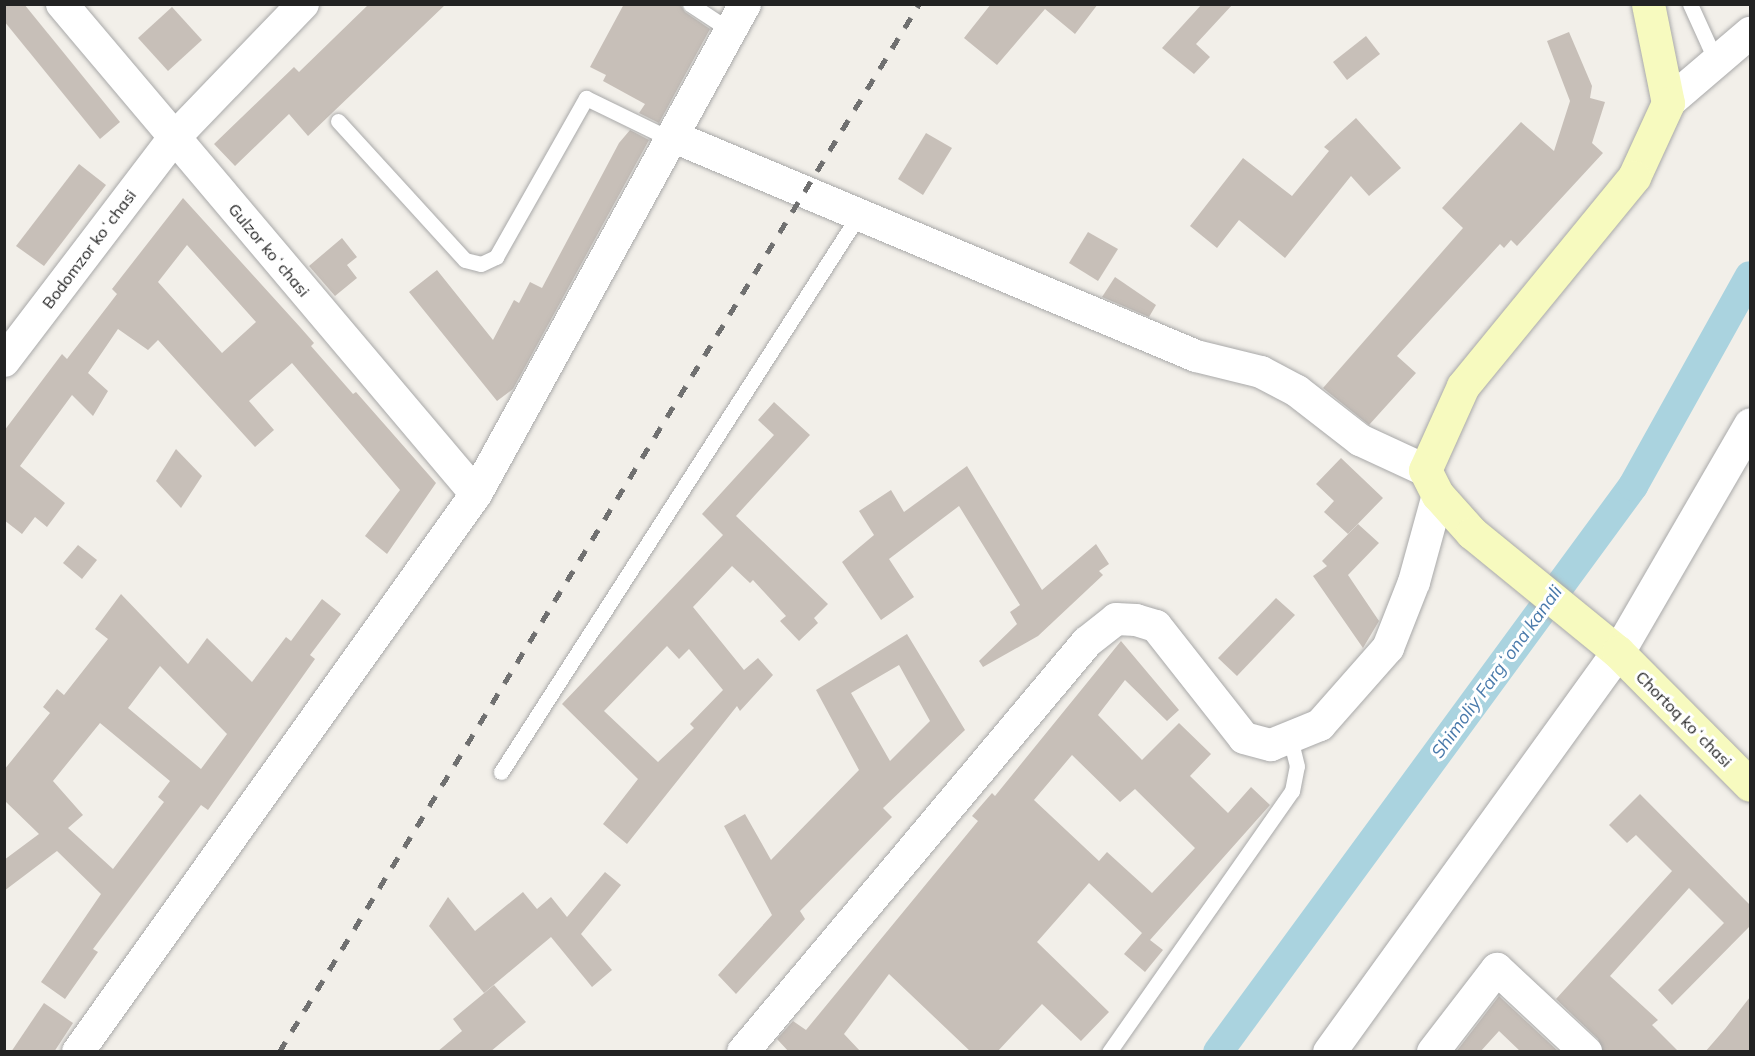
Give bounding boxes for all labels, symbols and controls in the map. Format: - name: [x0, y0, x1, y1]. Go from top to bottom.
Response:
- street label: Bodomzor koʻchasi: [38, 186, 140, 312]
- street label: Gulzor koʻchasi: [224, 199, 314, 301]
- water label: Shimoliy Fargʻona kanali: [1427, 582, 1567, 762]
- street label: Chortoq koʻchasi: [1632, 667, 1736, 771]

